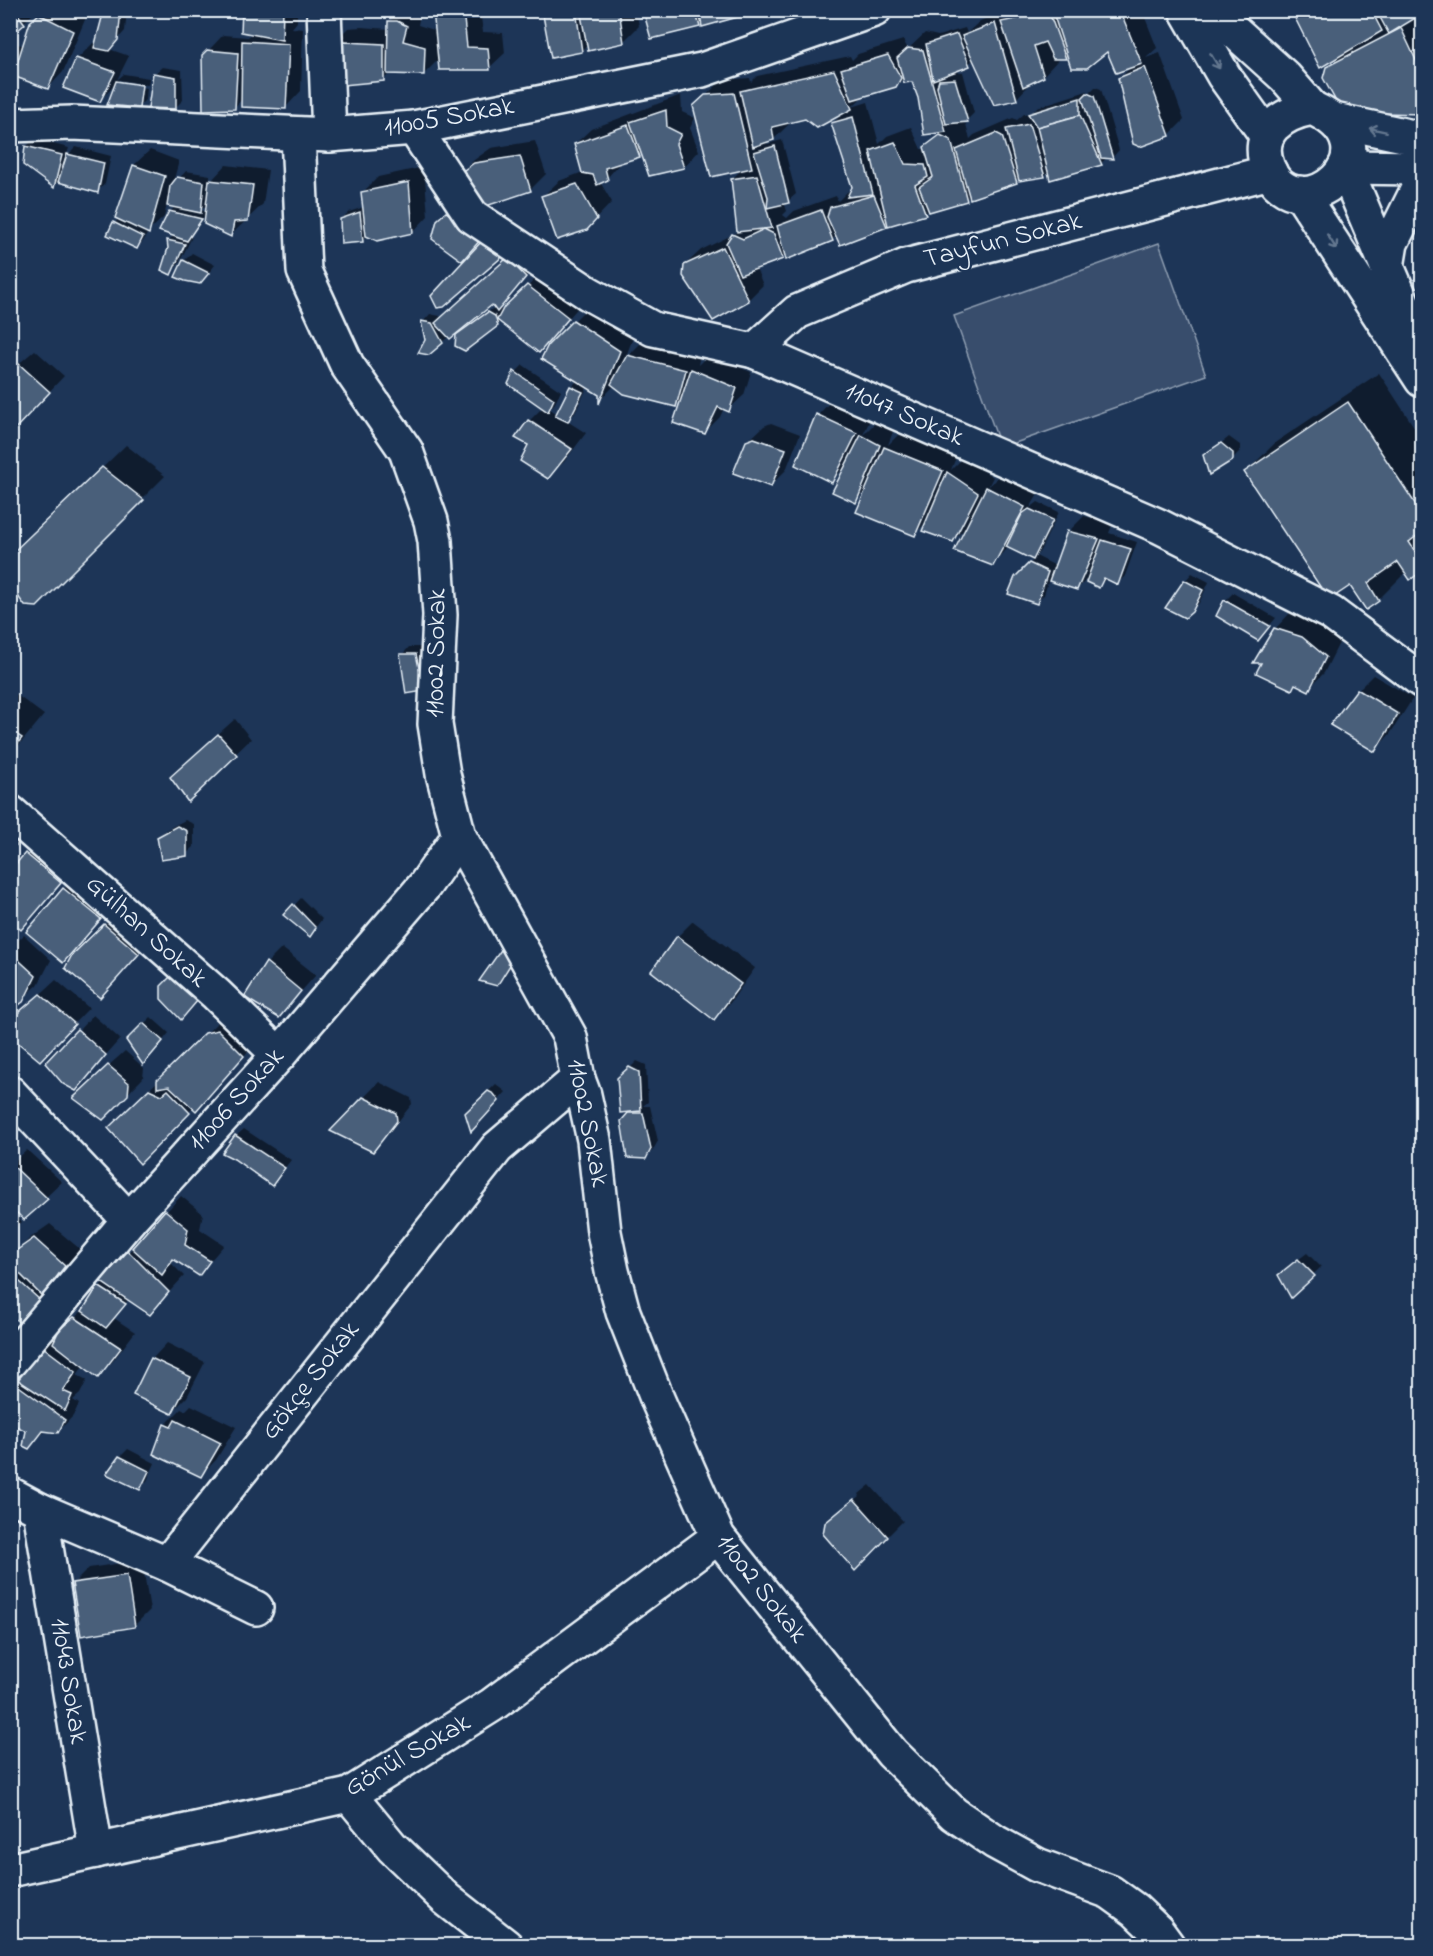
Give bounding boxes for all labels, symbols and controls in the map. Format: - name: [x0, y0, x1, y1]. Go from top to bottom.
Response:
- one-way arrow: [1210, 52, 1222, 69]
- street label: 11005 Sokak: [381, 87, 517, 149]
- one-way arrow: [1369, 124, 1389, 135]
- street label: Tayfun Sokak: [920, 202, 1086, 279]
- one-way arrow: [1326, 233, 1338, 250]
- street label: 11047 Sokak: [838, 372, 970, 458]
- street label: 11002 Sokak: [416, 588, 458, 718]
- street label: Gülhan Sokak: [76, 866, 216, 998]
- street label: 11006 Sokak: [180, 1039, 294, 1161]
- street label: 11002 Sokak: [556, 1056, 619, 1190]
- street label: Gökçe Sokak: [252, 1313, 370, 1449]
- street label: 11002 Sokak: [706, 1526, 816, 1652]
- street label: 11043 Sokak: [39, 1615, 97, 1747]
- street label: Gönül Sokak: [338, 1704, 478, 1808]

